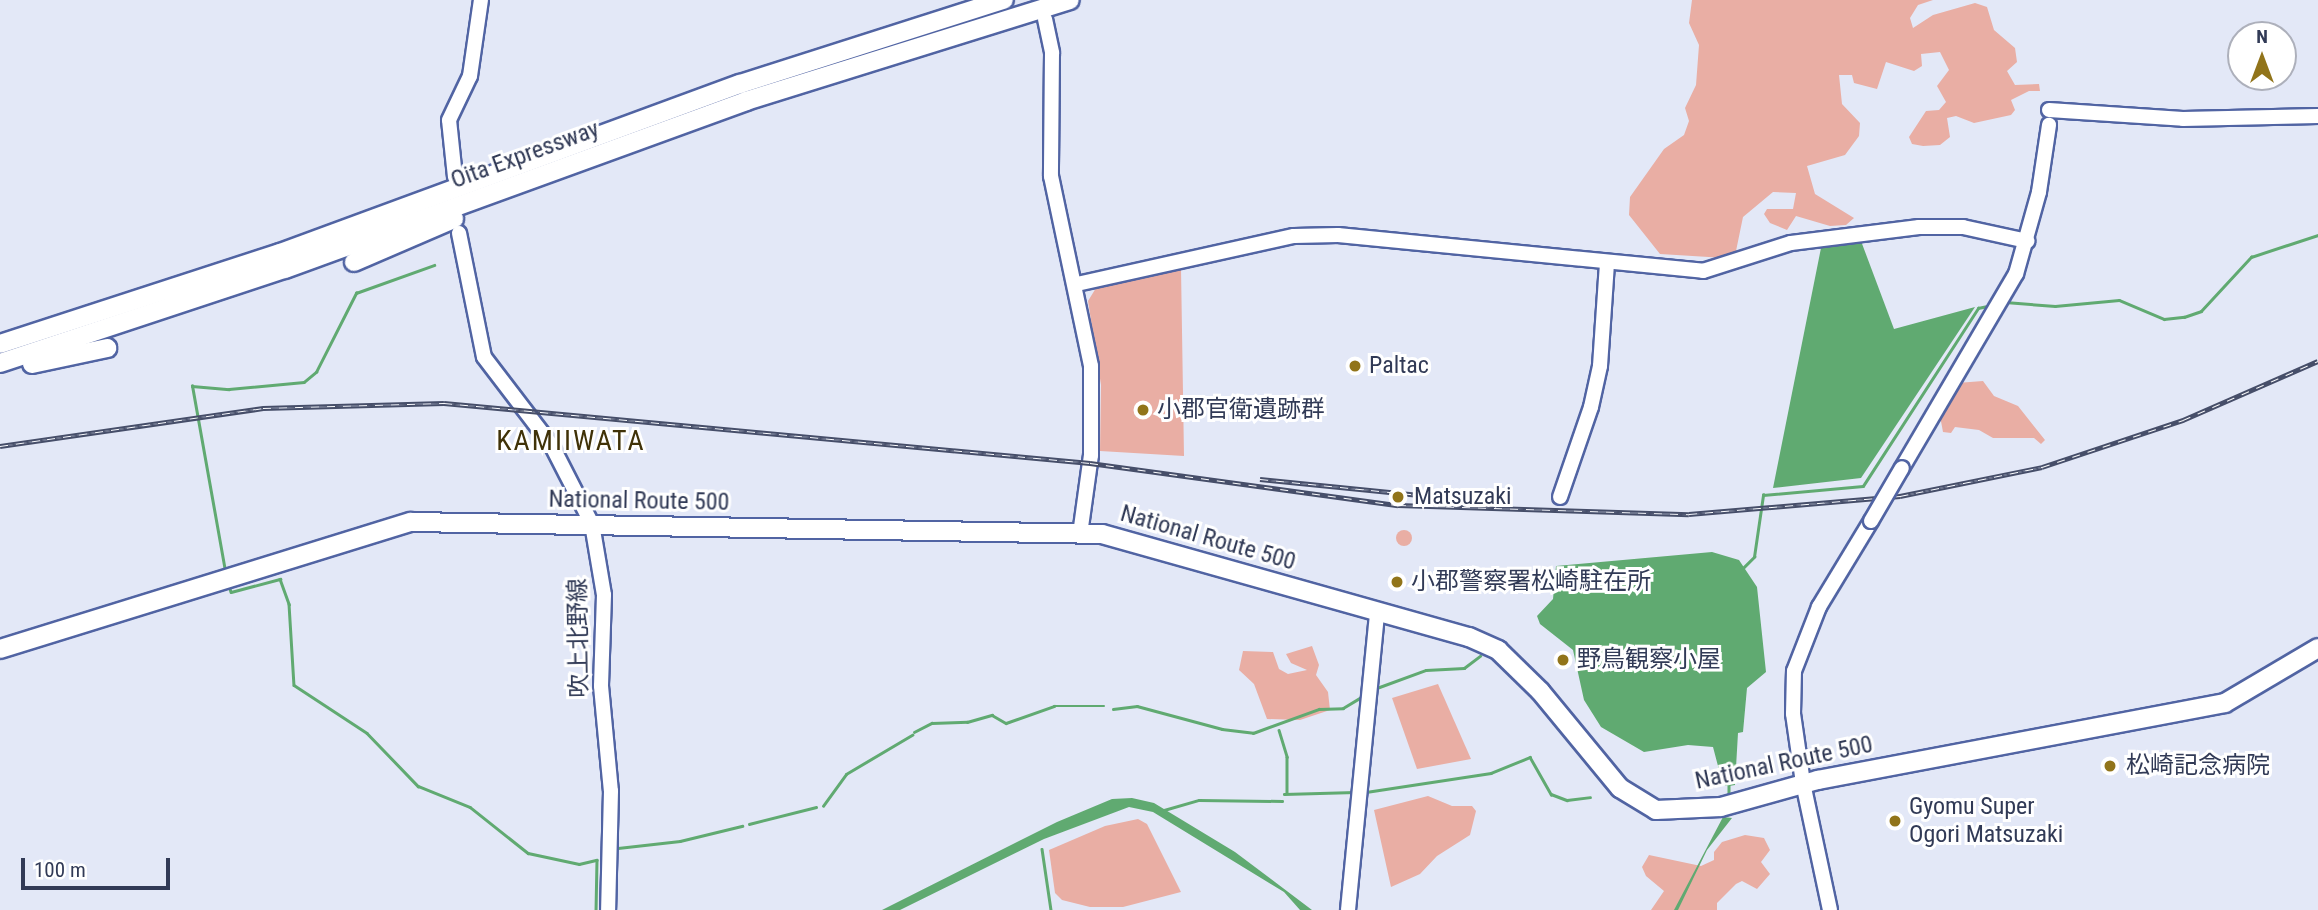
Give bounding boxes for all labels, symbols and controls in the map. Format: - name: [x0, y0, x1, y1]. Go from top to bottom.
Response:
- north arrow: [2227, 21, 2297, 91]
- text: N: [2256, 25, 2268, 48]
- street label: Oita Expressway: [447, 115, 603, 195]
- place label: Paltac: [1369, 352, 1429, 380]
- marker: Paltac: [1347, 358, 1363, 374]
- place label: 小郡官衛遺跡群: [1157, 396, 1325, 424]
- marker: 小郡官衛遺跡群: [1135, 402, 1151, 418]
- district label: KAMIIWATA: [497, 424, 645, 458]
- place label: Matsuzaki: [1414, 483, 1512, 511]
- street label: National Route 500: [548, 485, 730, 517]
- marker: Matsuzaki: [1388, 487, 1408, 507]
- street label: National Route 500: [1117, 499, 1299, 577]
- place label: 小郡警察署松崎駐在所: [1411, 568, 1651, 596]
- marker: 小郡警察署松崎駐在所: [1389, 574, 1405, 590]
- street label: 吹上北野線: [564, 578, 594, 698]
- place label: 野鳥観察小屋: [1577, 646, 1721, 674]
- marker: 野鳥観察小屋: [1555, 652, 1571, 668]
- street label: National Route 500: [1693, 730, 1875, 796]
- place label: 松崎記念病院: [2126, 752, 2270, 780]
- marker: 松崎記念病院: [2100, 756, 2120, 776]
- place label: Gyomu Super Ogori Matsuzaki: [1909, 793, 2063, 849]
- marker: Gyomu Super Ogori Matsuzaki: [1887, 813, 1903, 829]
- scale bar: [24, 844, 173, 888]
- text: 100 m: [34, 858, 86, 882]

